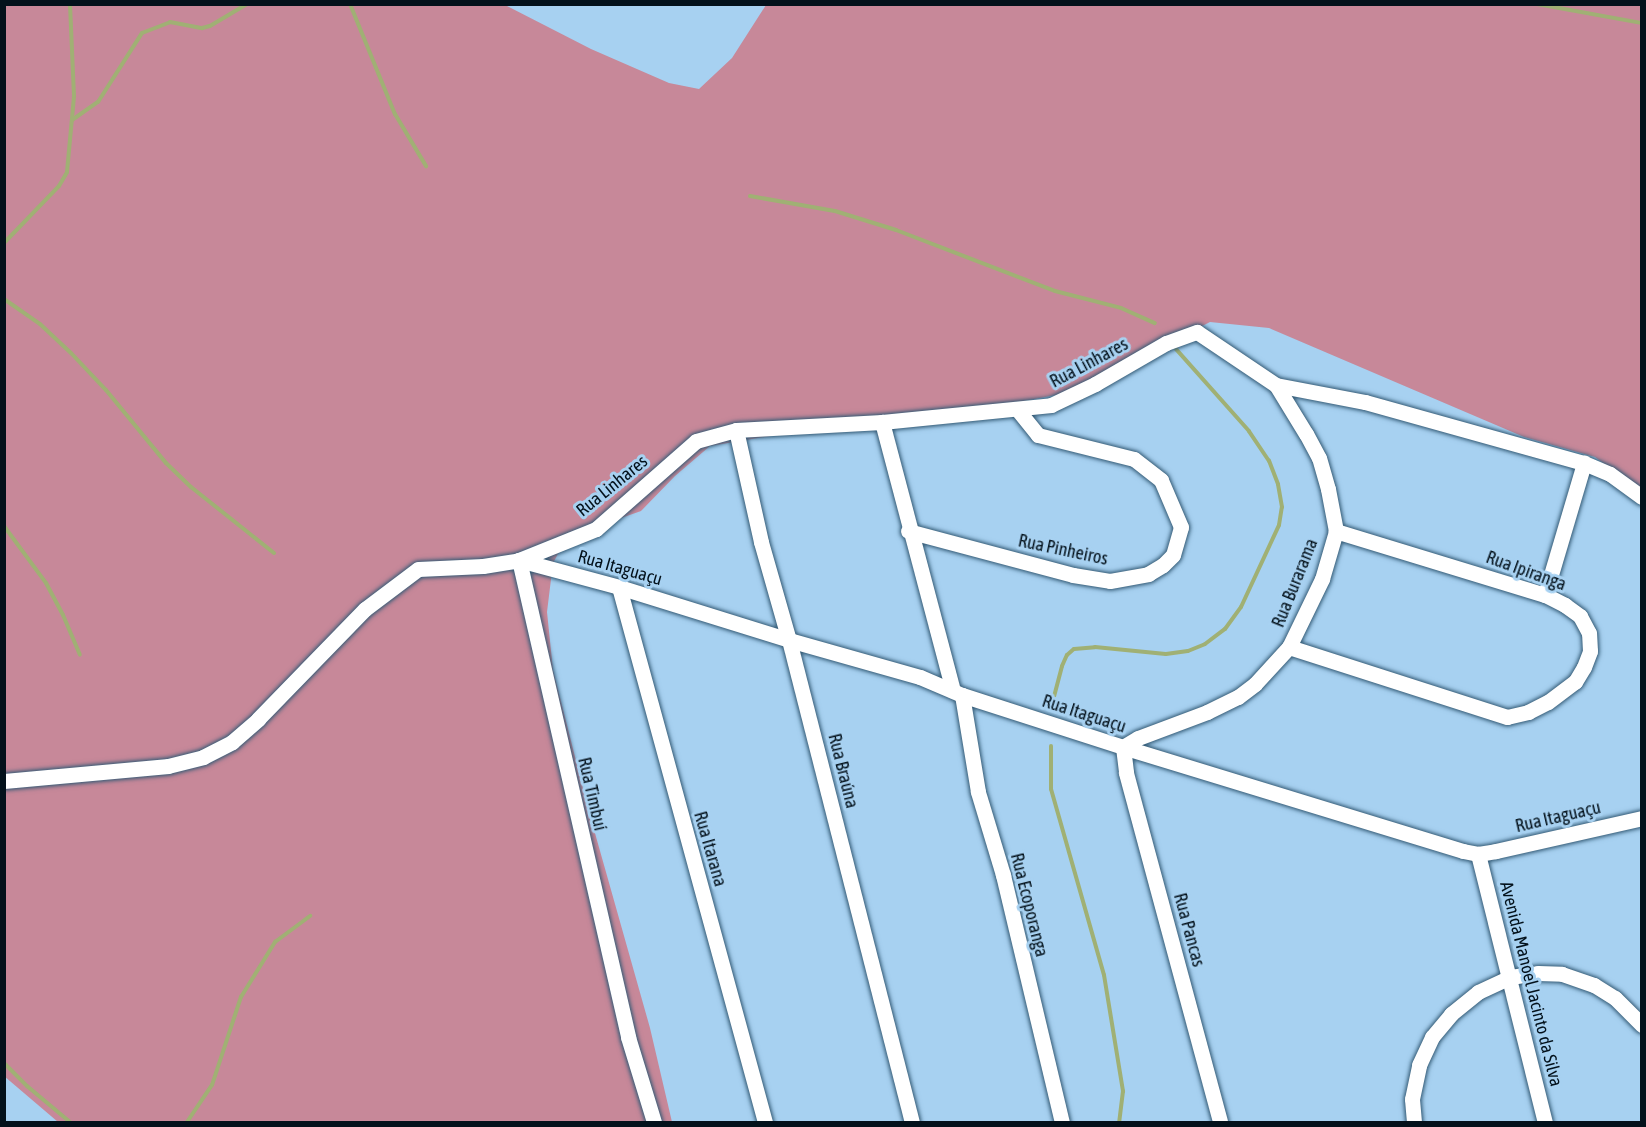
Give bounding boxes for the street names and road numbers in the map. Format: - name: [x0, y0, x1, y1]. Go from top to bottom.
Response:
- street label: Rua Linhares: [1046, 333, 1132, 393]
- street label: Rua Linhares: [572, 451, 652, 521]
- street label: Rua Pinheiros: [1016, 530, 1110, 570]
- street label: Rua Burarama: [1267, 536, 1323, 630]
- street label: Rua Itaguaçu: [575, 546, 665, 590]
- street label: Rua Ipiranga: [1483, 547, 1569, 595]
- street label: Rua Itaguaçu: [1039, 690, 1129, 738]
- street label: Rua Braúna: [823, 731, 863, 811]
- street label: Rua Timbuí: [573, 755, 611, 833]
- street label: Rua Itaguaçu: [1513, 797, 1603, 837]
- street label: Rua Itarana: [689, 809, 731, 889]
- street label: Rua Ecoporanga: [1006, 851, 1052, 959]
- street label: Avenida Manoel Jacinto da Silva: [1495, 879, 1567, 1089]
- street label: Rua Pancas: [1169, 891, 1209, 969]

